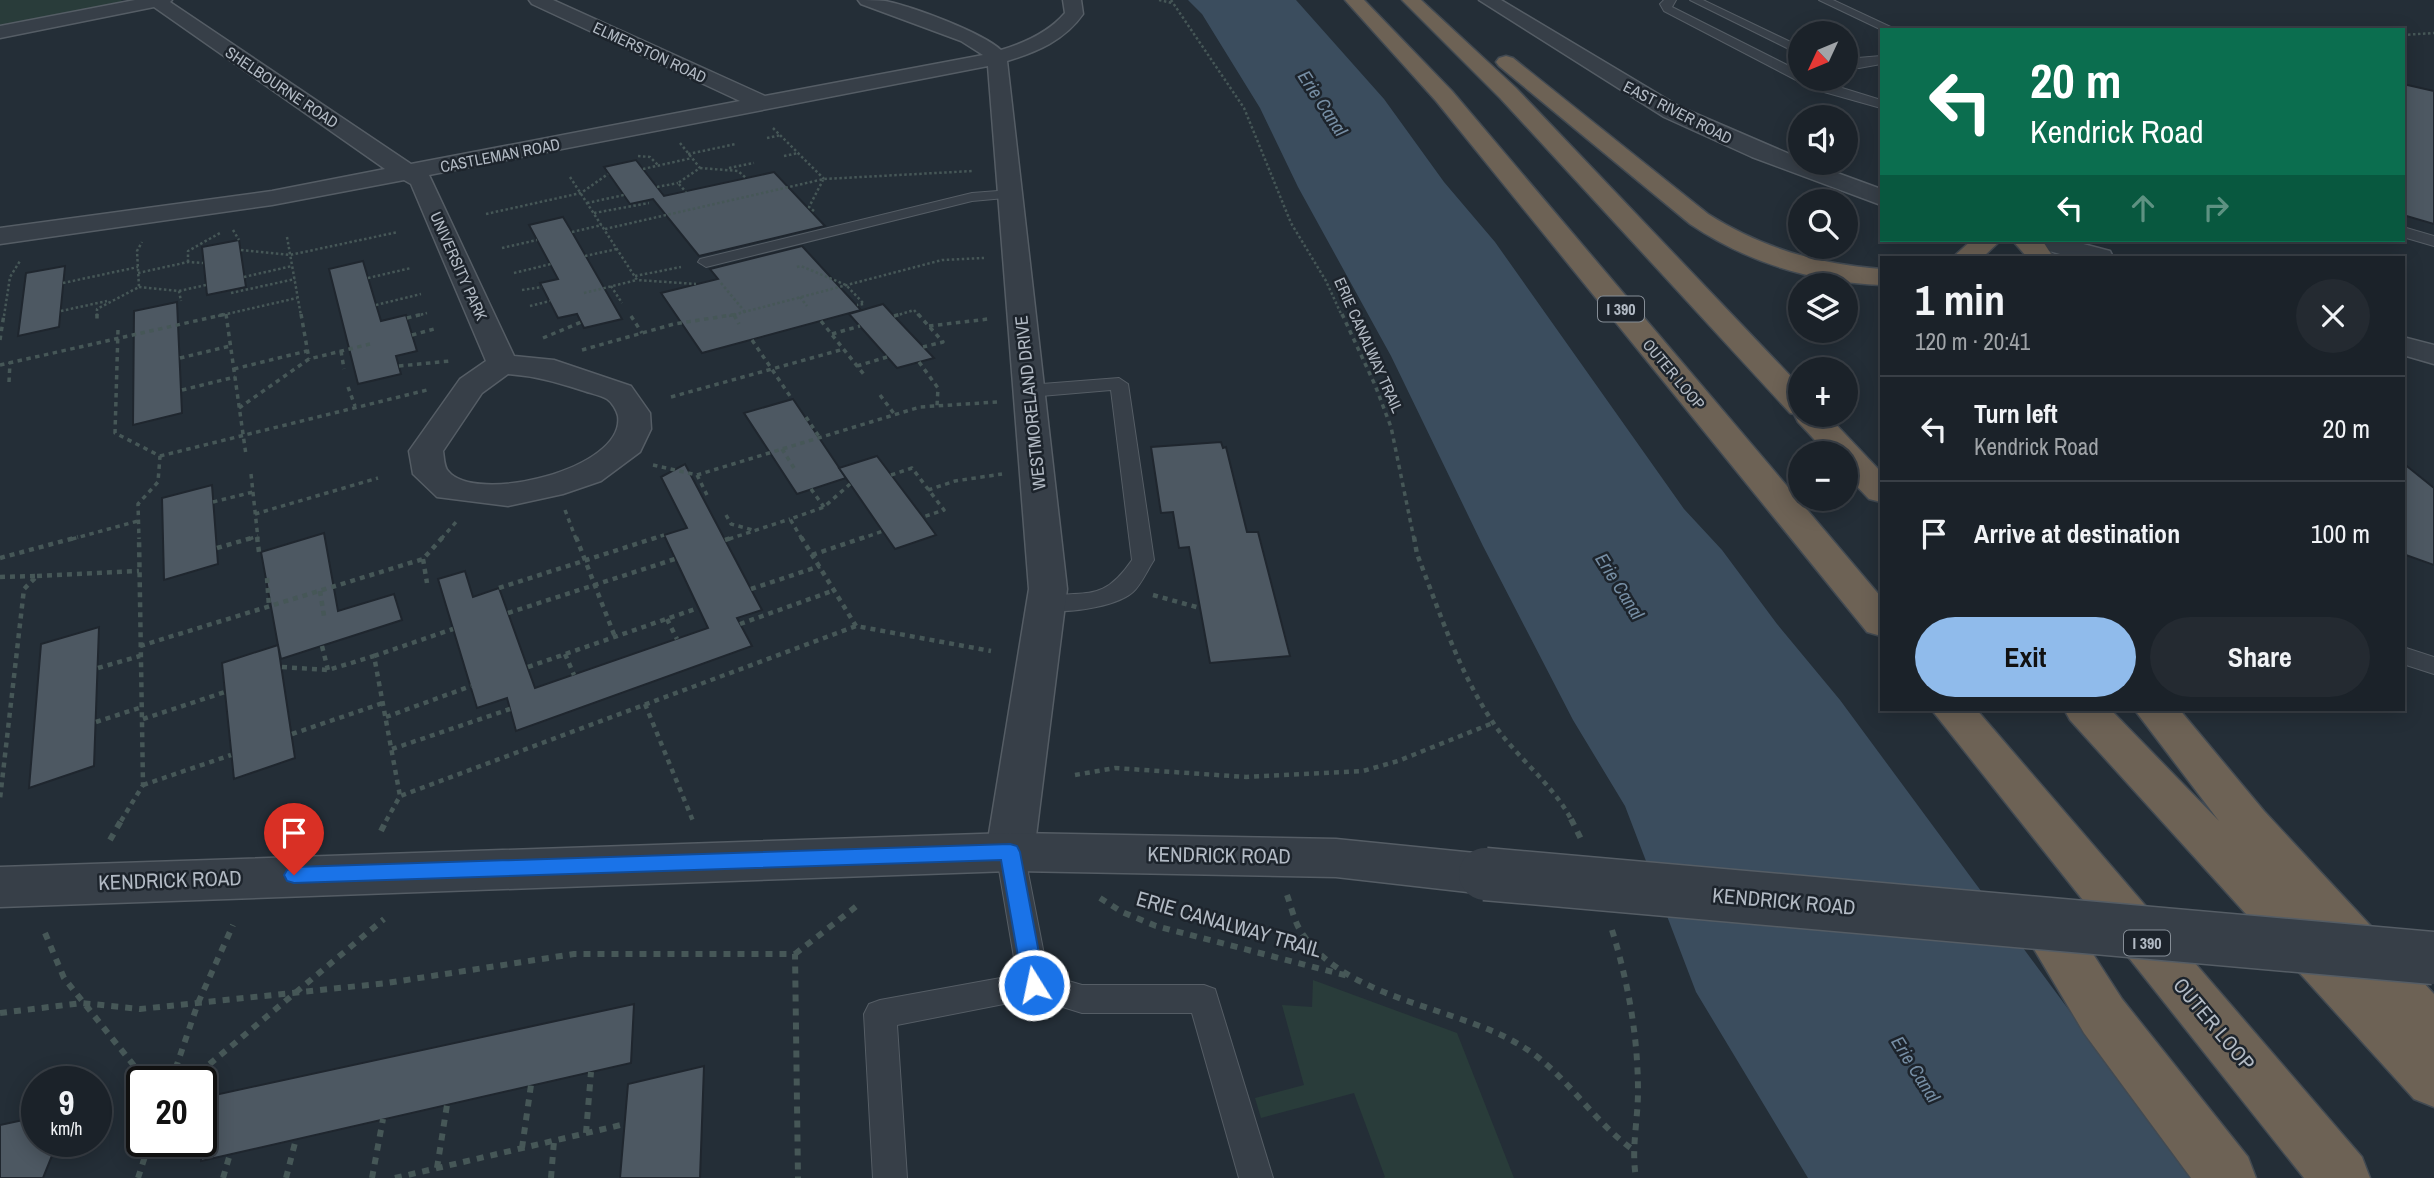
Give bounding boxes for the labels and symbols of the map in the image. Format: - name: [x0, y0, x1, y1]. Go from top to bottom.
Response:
- street label: ELMERSTON ROAD: [590, 16, 710, 88]
- north arrow: [1788, 21, 1858, 91]
- street label: SHELBOURNE ROAD: [221, 41, 343, 133]
- water label: Erie Canal: [1292, 65, 1354, 141]
- street label: EAST RIVER ROAD: [1620, 75, 1736, 149]
- street label: CASTLEMAN ROAD: [438, 133, 562, 177]
- street label: UNIVERSITY PARK: [425, 208, 493, 324]
- street label: ERIE CANALWAY TRAIL: [1329, 274, 1409, 417]
- road number: I 390: [1598, 296, 1644, 322]
- street label: WESTMORELAND DRIVE: [1008, 314, 1052, 492]
- street label: OUTER LOOP: [1638, 334, 1710, 414]
- water label: Erie Canal: [1589, 548, 1651, 625]
- pin: [264, 803, 324, 875]
- street label: KENDRICK ROAD: [1147, 839, 1291, 871]
- street label: KENDRICK ROAD: [98, 863, 242, 897]
- street label: KENDRICK ROAD: [1711, 880, 1857, 922]
- street label: ERIE CANALWAY TRAIL: [1133, 884, 1325, 964]
- road number: I 390: [2124, 931, 2170, 956]
- position arrow: [997, 948, 1071, 1022]
- street label: OUTER LOOP: [2167, 971, 2261, 1077]
- water label: Erie Canal: [1885, 1031, 1947, 1108]
- speed limit sign: 20: [126, 1066, 217, 1157]

